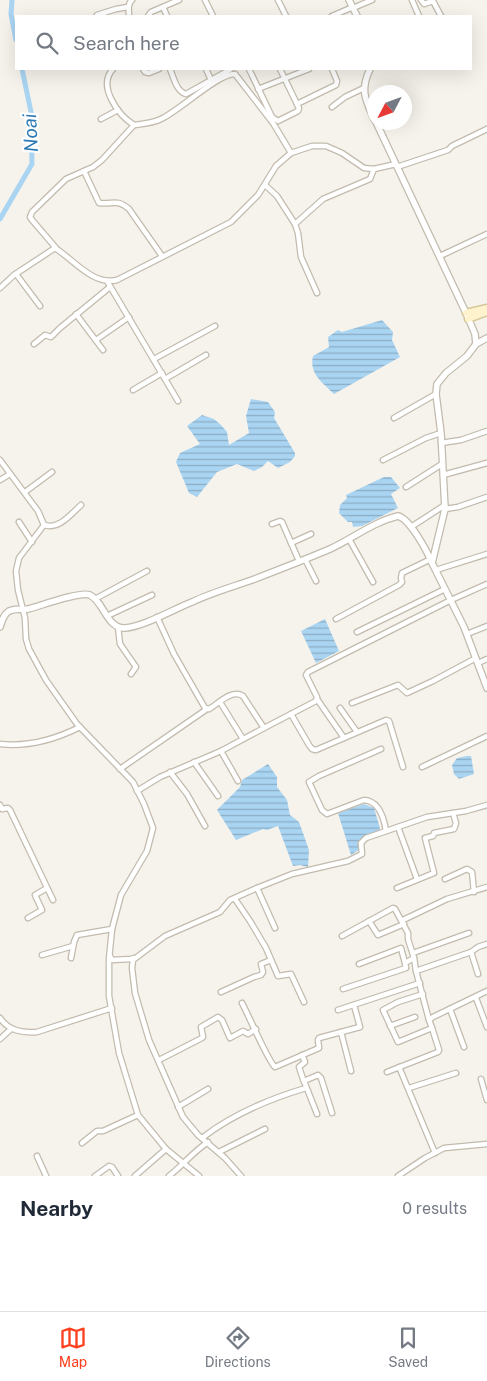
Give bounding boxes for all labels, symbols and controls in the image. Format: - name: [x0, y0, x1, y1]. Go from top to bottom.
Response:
- search box: [15, 15, 472, 70]
- icon: search: [33, 29, 61, 57]
- text: Search here: [73, 32, 180, 54]
- north arrow: [367, 85, 412, 130]
- water label: Noai: [18, 113, 42, 153]
- text: Nearby: [20, 1196, 93, 1221]
- text: 0 results: [402, 1199, 467, 1218]
- tab: Map: [59, 1324, 87, 1370]
- tab: Directions: [205, 1324, 271, 1370]
- tab: Saved: [388, 1324, 428, 1370]

